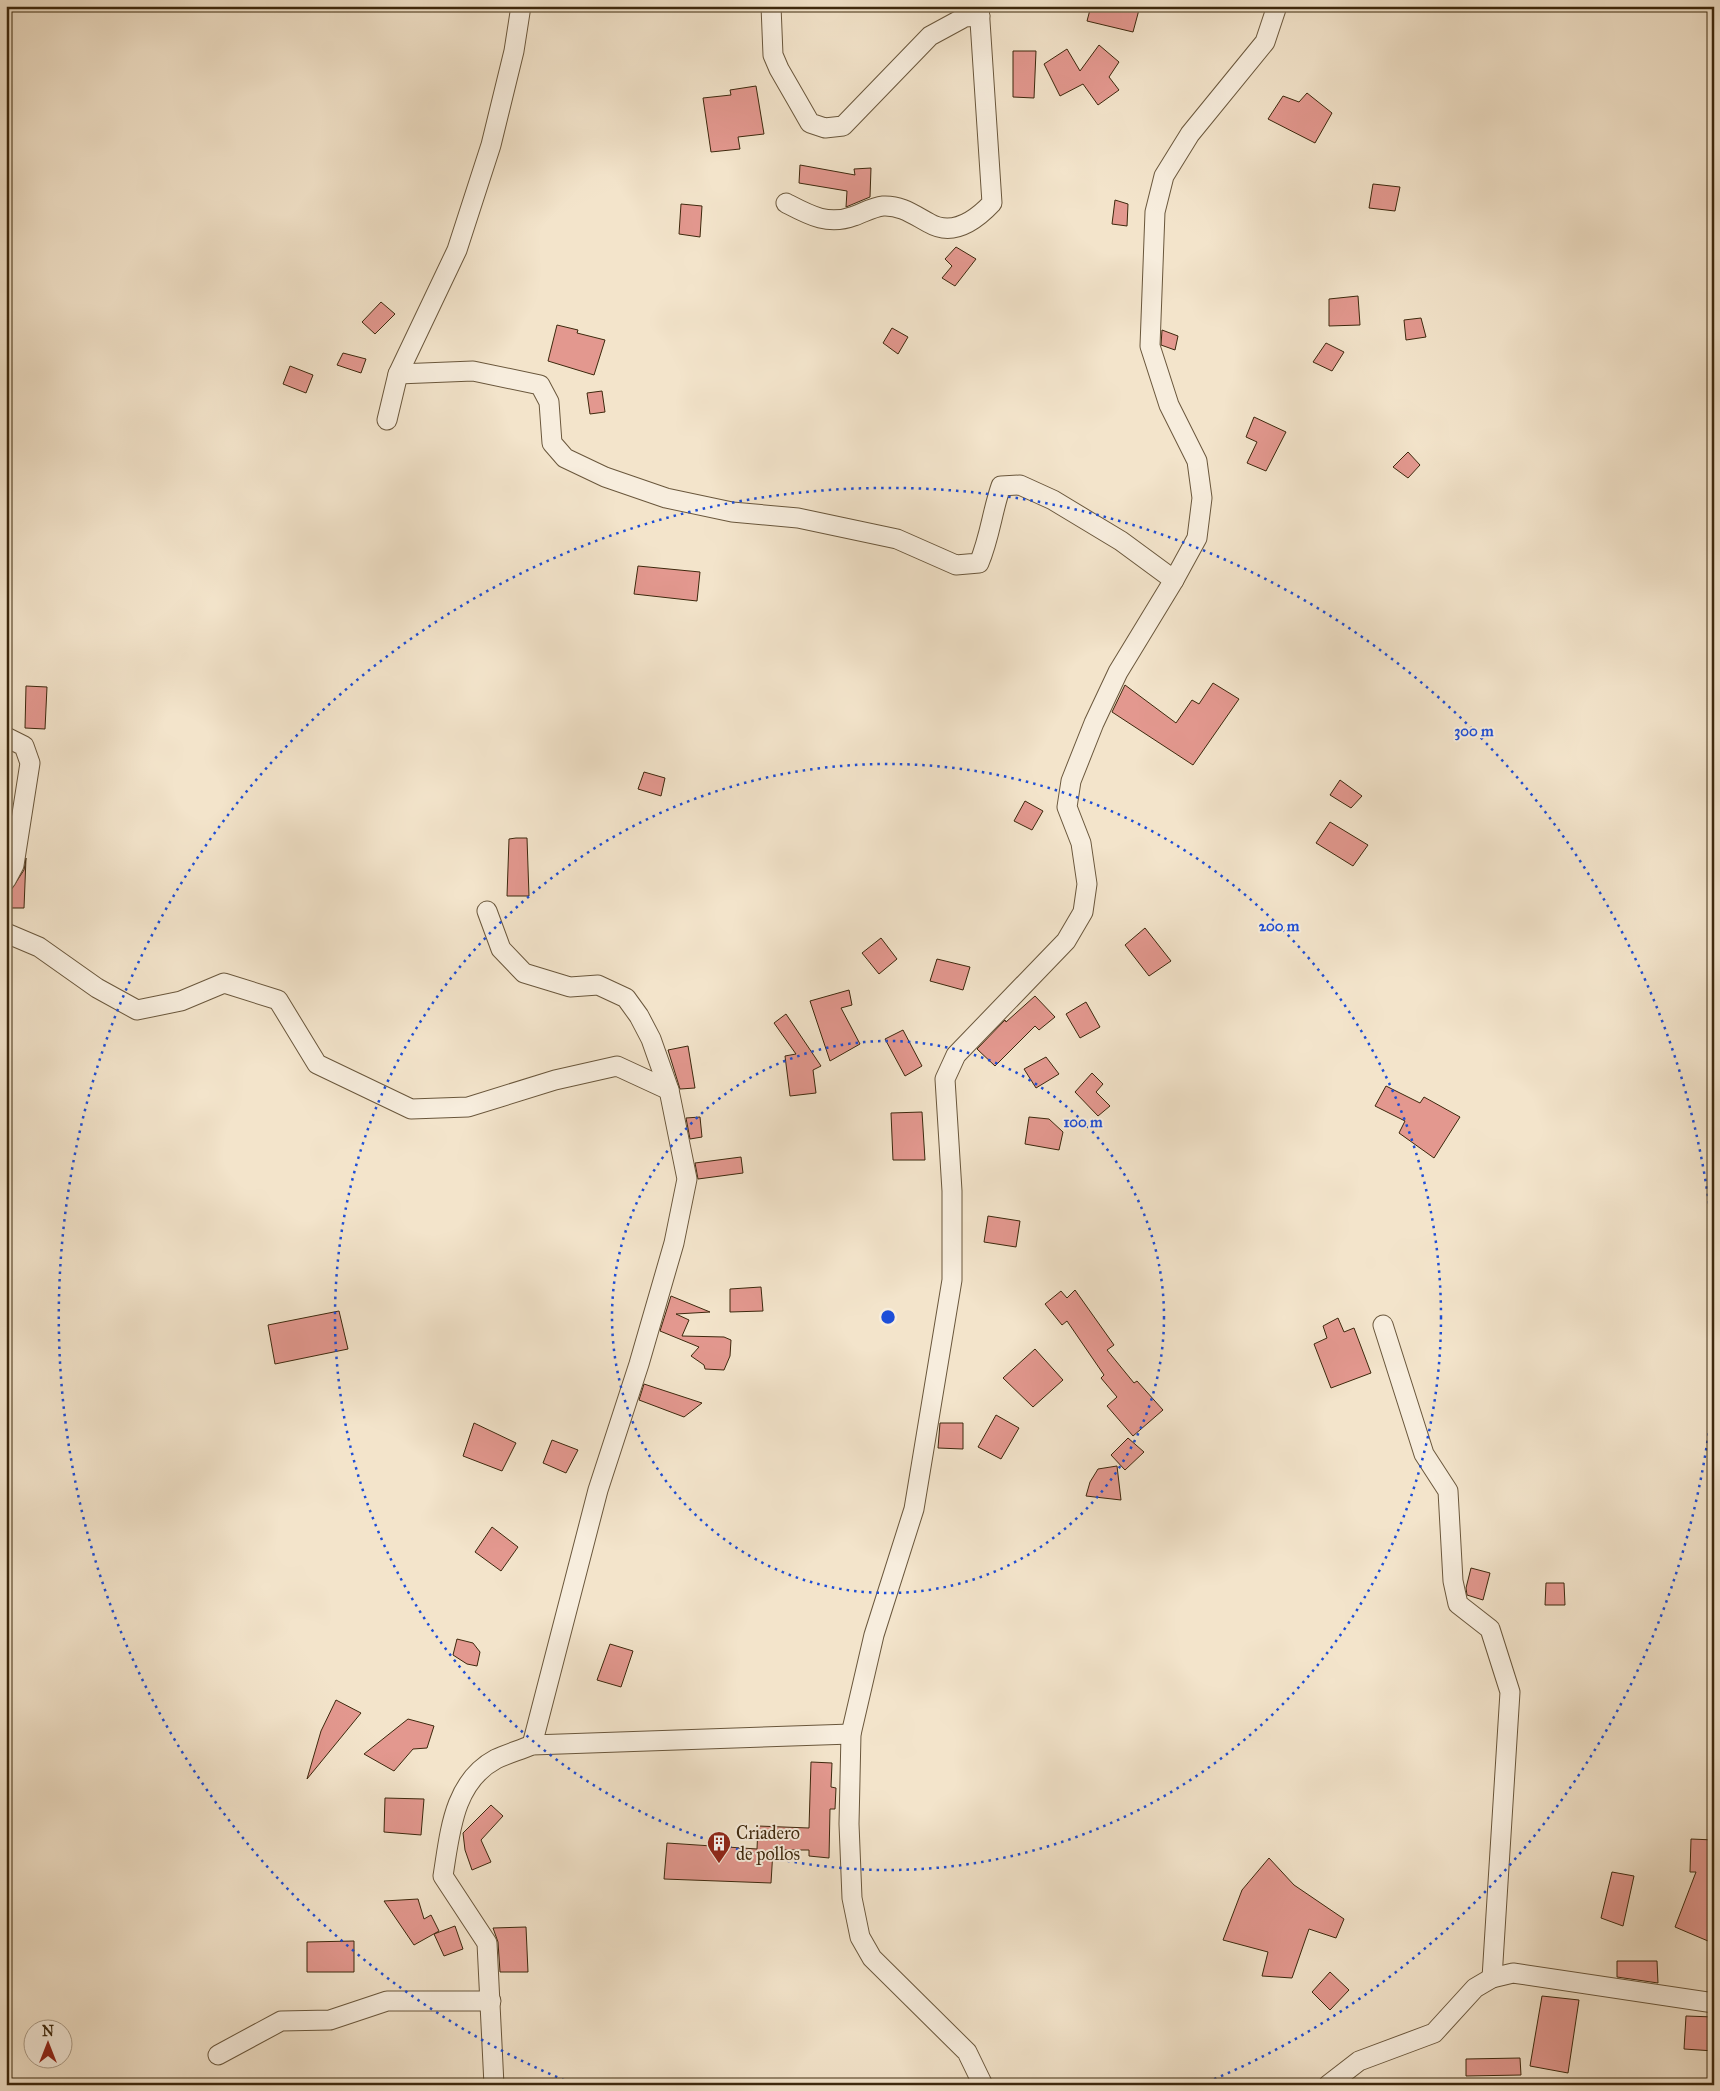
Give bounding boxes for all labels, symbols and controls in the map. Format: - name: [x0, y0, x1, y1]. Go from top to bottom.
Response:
- text: 300 m: [1454, 722, 1494, 741]
- text: 200 m: [1259, 917, 1300, 935]
- text: 100 m: [1063, 1113, 1103, 1131]
- centre of rings: [879, 1308, 897, 1326]
- place label: Criadero de pollos: [736, 1822, 800, 1865]
- building icon: Criadero de pollos: [706, 1830, 732, 1864]
- north arrow: [22, 2018, 72, 2068]
- text: N: [42, 2023, 54, 2040]

